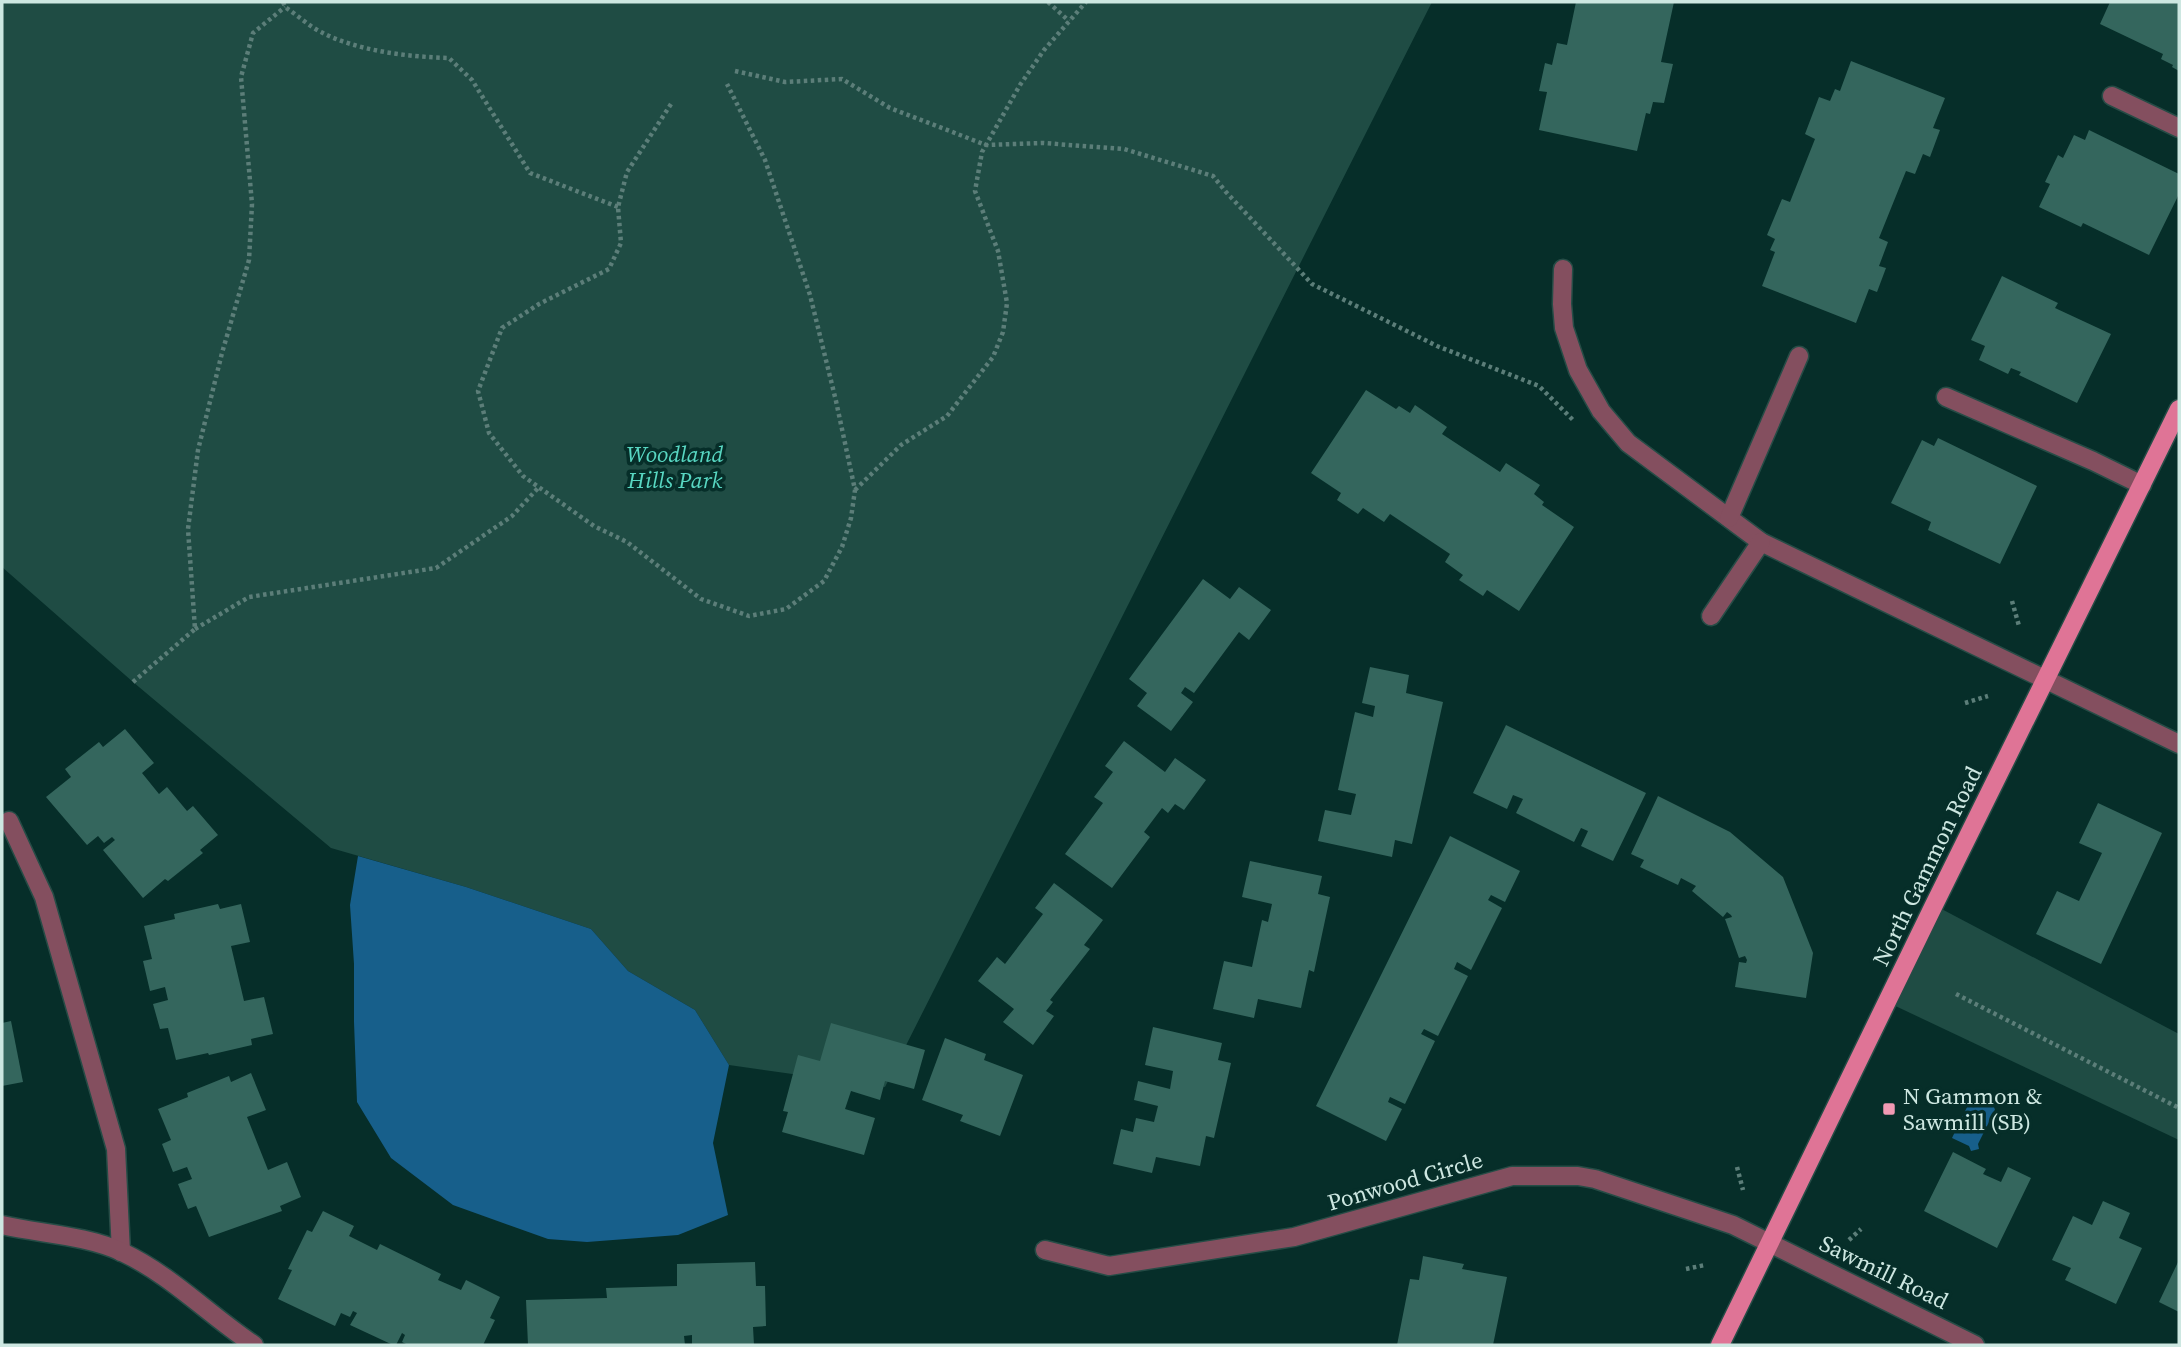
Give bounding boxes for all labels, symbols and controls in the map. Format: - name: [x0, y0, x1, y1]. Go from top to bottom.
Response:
- park label: Woodland Hills Park: [626, 438, 724, 496]
- street label: North Gammon Road: [1865, 761, 1989, 971]
- place label: N Gammon & Sawmill (SB): [1903, 1080, 2042, 1138]
- marker: N Gammon & Sawmill (SB): [1881, 1101, 1897, 1117]
- street label: Ponwood Circle: [1324, 1144, 1486, 1218]
- street label: Sawmill Road: [1814, 1227, 1954, 1317]

